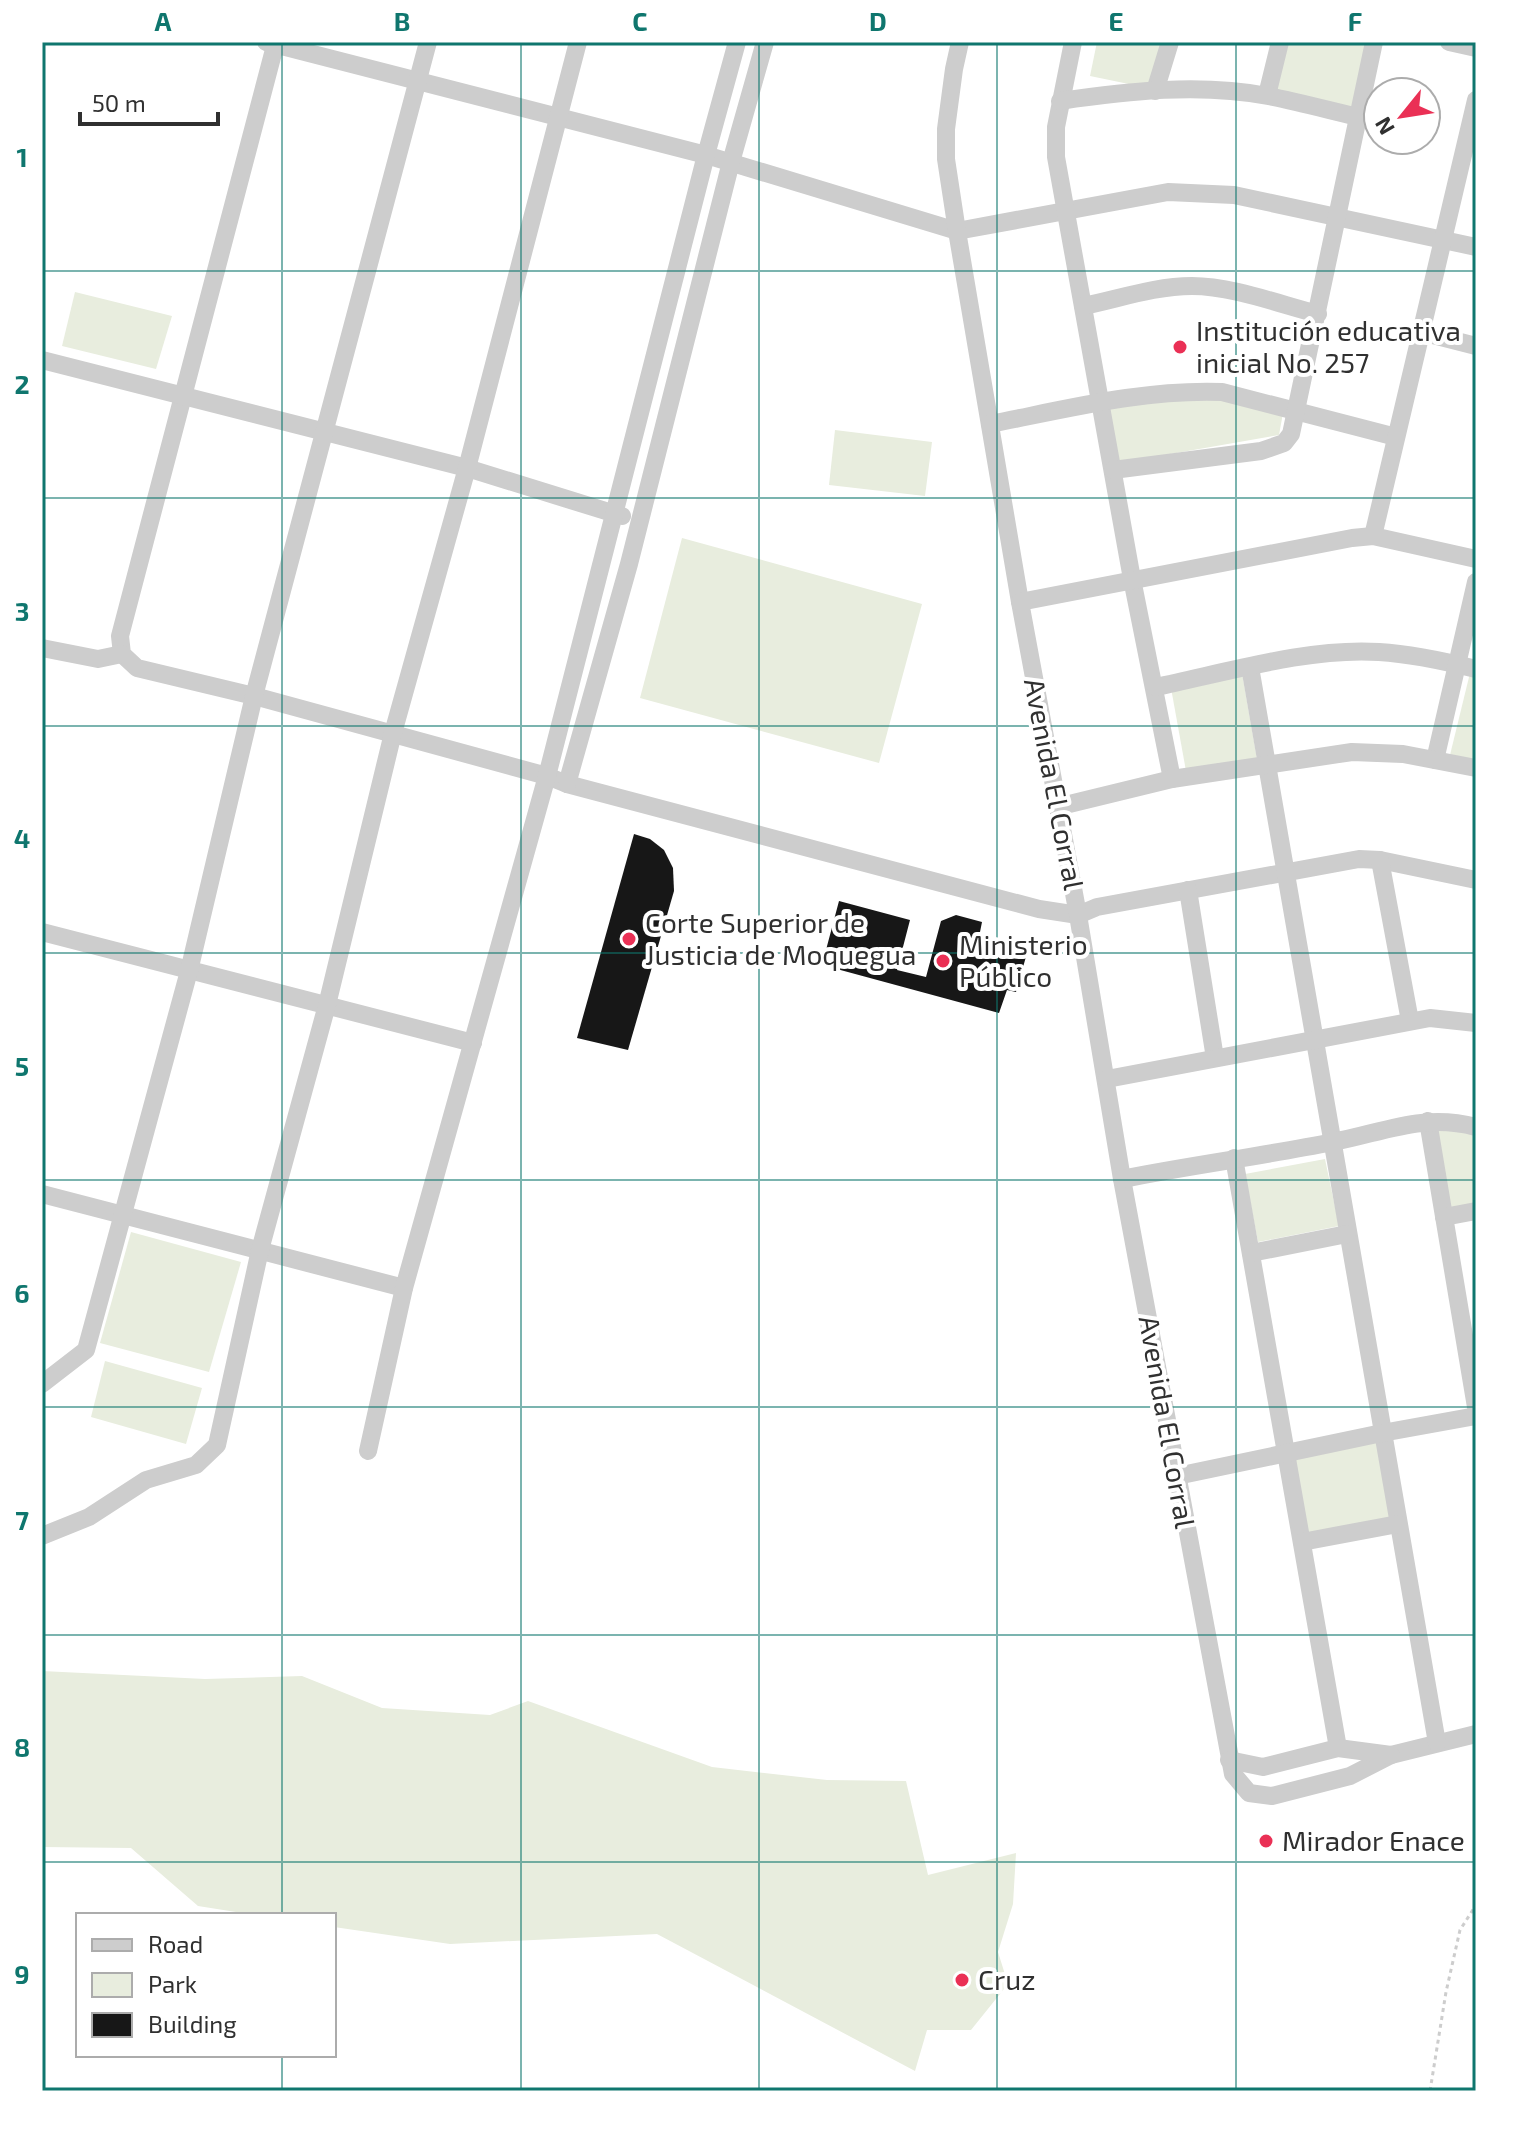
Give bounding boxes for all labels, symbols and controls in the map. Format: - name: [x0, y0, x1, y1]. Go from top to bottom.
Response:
- text: A: [155, 5, 172, 36]
- text: B: [394, 5, 410, 36]
- text: C: [632, 5, 648, 36]
- text: D: [869, 5, 887, 36]
- text: E: [1108, 5, 1124, 36]
- text: F: [1348, 5, 1362, 36]
- scale bar: [80, 76, 218, 126]
- north arrow: [1362, 76, 1442, 156]
- text: 50 m: [92, 88, 146, 117]
- text: N: [1369, 113, 1399, 140]
- text: 1: [16, 141, 28, 172]
- place label: Institución educativa inicial No. 257: [1196, 313, 1461, 379]
- marker: Institución educativa inicial No. 257: [1171, 338, 1189, 356]
- text: 2: [14, 368, 30, 399]
- text: 3: [15, 595, 29, 626]
- street label: Avenida El Corral: [1018, 675, 1092, 893]
- text: 4: [14, 822, 30, 853]
- place label: Corte Superior de Justicia de Moquegua: [645, 905, 916, 971]
- place label: Ministerio Público: [959, 927, 1088, 993]
- marker: Corte Superior de Justicia de Moquegua: [620, 930, 638, 948]
- marker: Ministerio Público: [934, 952, 952, 970]
- text: 5: [15, 1050, 29, 1081]
- text: 6: [14, 1277, 30, 1308]
- street label: Avenida El Corral: [1133, 1313, 1204, 1531]
- text: 7: [15, 1504, 29, 1535]
- text: 8: [14, 1731, 30, 1762]
- place label: Mirador Enace: [1282, 1823, 1465, 1857]
- marker: Mirador Enace: [1257, 1832, 1275, 1850]
- legend: [76, 1913, 336, 2057]
- text: Road: [148, 1929, 203, 1958]
- text: 9: [14, 1958, 30, 1989]
- place label: Cruz: [978, 1962, 1035, 1996]
- text: Park: [148, 1969, 197, 1998]
- marker: Cruz: [953, 1971, 971, 1989]
- text: Building: [148, 2009, 237, 2038]

